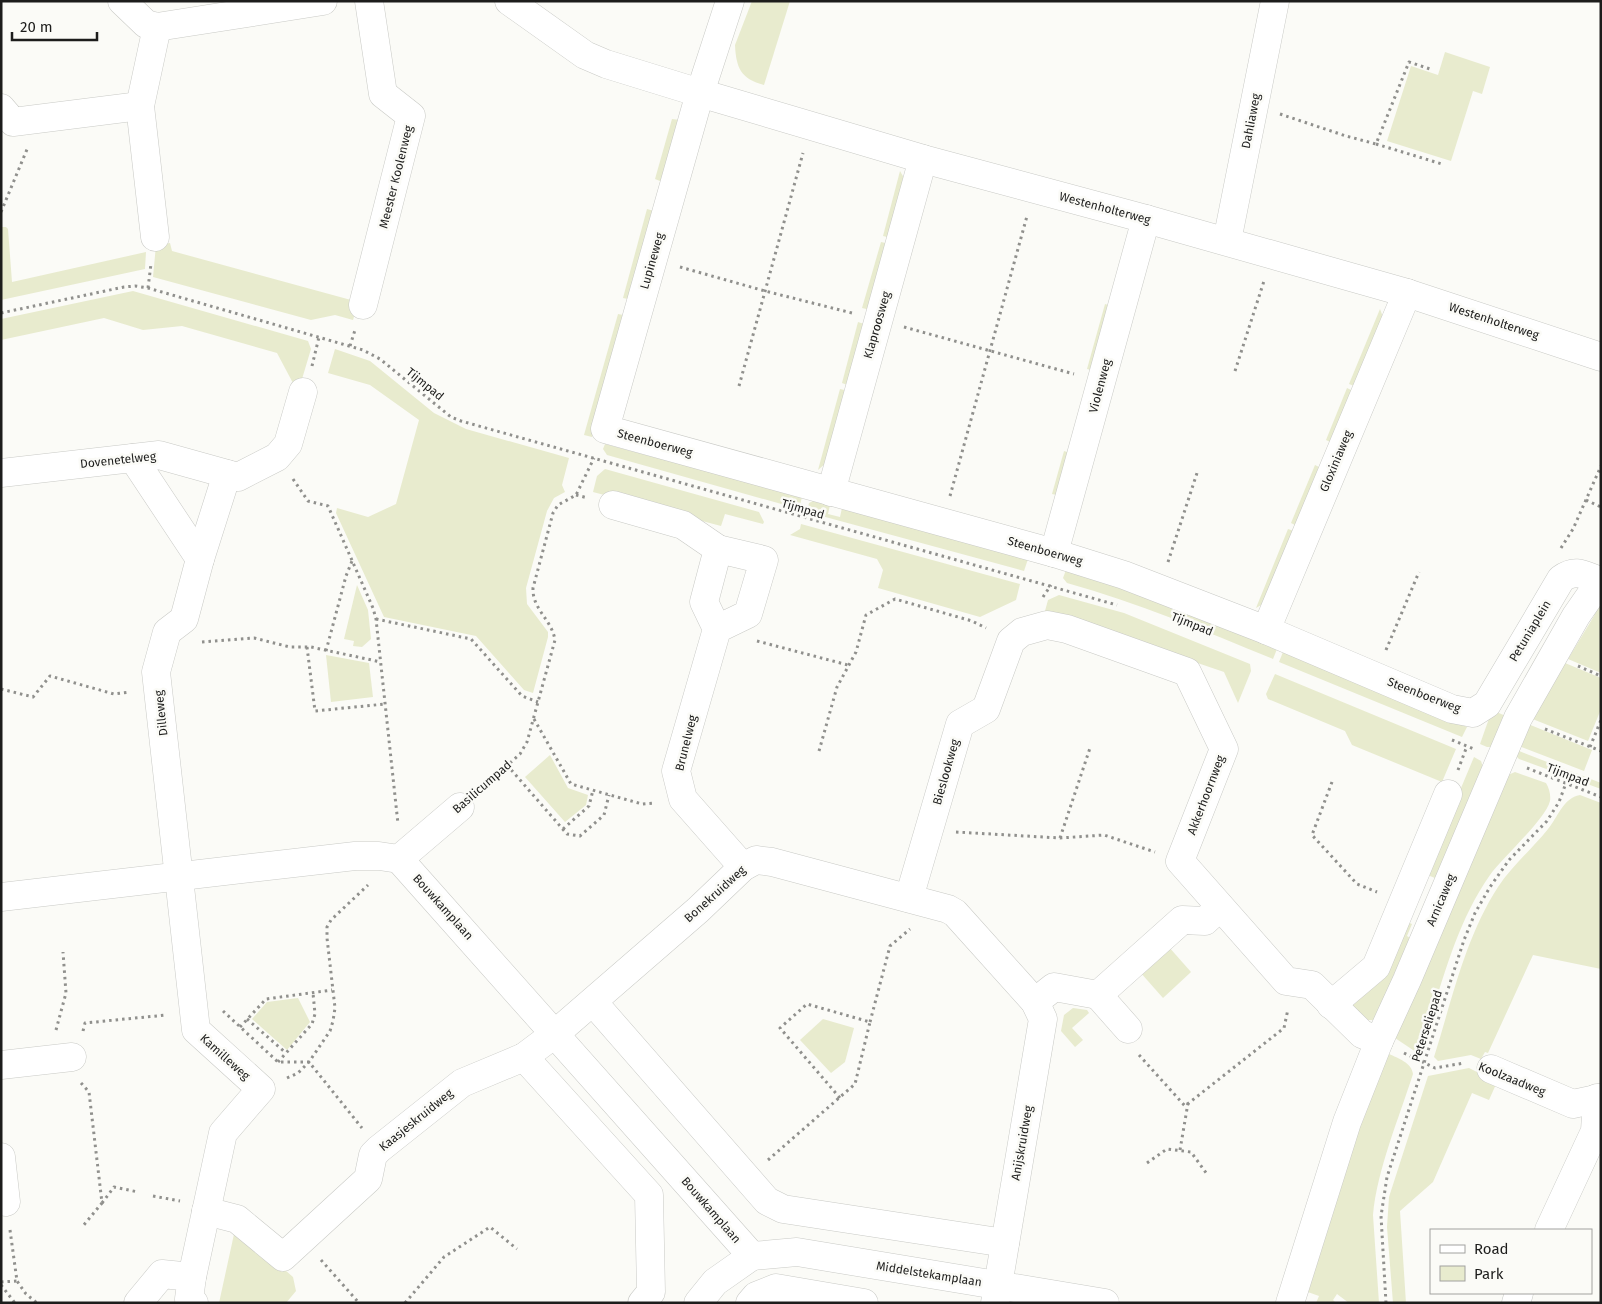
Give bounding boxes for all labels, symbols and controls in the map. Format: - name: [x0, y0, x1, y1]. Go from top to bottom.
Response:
- scale bar: [12, 10, 98, 42]
- text: 20 m: [20, 18, 53, 36]
- street label: Dahliaweg: [1239, 91, 1263, 150]
- street label: Meester Koolenweg: [376, 123, 416, 230]
- street label: Westenholterweg: [1058, 189, 1153, 227]
- street label: Lupineweg: [637, 230, 667, 291]
- street label: Klaproosweg: [861, 289, 893, 360]
- street label: Westenholterweg: [1447, 300, 1542, 342]
- street label: Violenweg: [1086, 357, 1114, 415]
- street label: Tijmpad: [404, 365, 446, 403]
- street label: Steenboerweg: [616, 426, 695, 460]
- street label: Gloxiniaweg: [1317, 427, 1356, 494]
- street label: Dovenetelweg: [79, 449, 157, 471]
- street label: Tijmpad: [780, 496, 826, 522]
- street label: Steenboerweg: [1006, 534, 1085, 569]
- street label: Petuniaplein: [1506, 598, 1554, 664]
- street label: Tijmpad: [1169, 609, 1215, 639]
- street label: Steenboerweg: [1385, 675, 1463, 716]
- street label: Dilleweg: [152, 689, 170, 737]
- street label: Brunelweg: [672, 713, 700, 773]
- street label: Bieslookweg: [930, 737, 962, 807]
- street label: Akkerhoornweg: [1184, 752, 1228, 837]
- street label: Basilicumpad: [450, 758, 514, 816]
- street label: Tijmpad: [1545, 761, 1591, 789]
- street label: Bonekruidweg: [681, 862, 749, 925]
- street label: Bouwkamplaan: [410, 871, 476, 943]
- street label: Arnicaweg: [1424, 871, 1459, 928]
- street label: Peterseliepad: [1409, 988, 1445, 1064]
- street label: Kamilleweg: [197, 1031, 253, 1083]
- street label: Koolzaadweg: [1476, 1059, 1548, 1099]
- street label: Kaasjeskruidweg: [376, 1086, 456, 1154]
- street label: Anijskruidweg: [1009, 1104, 1036, 1182]
- street label: Bouwkamplaan: [678, 1174, 744, 1246]
- legend: [1430, 1229, 1592, 1294]
- text: Road: [1474, 1240, 1509, 1258]
- street label: Middelstekamplaan: [875, 1259, 983, 1289]
- text: Park: [1474, 1265, 1504, 1283]

